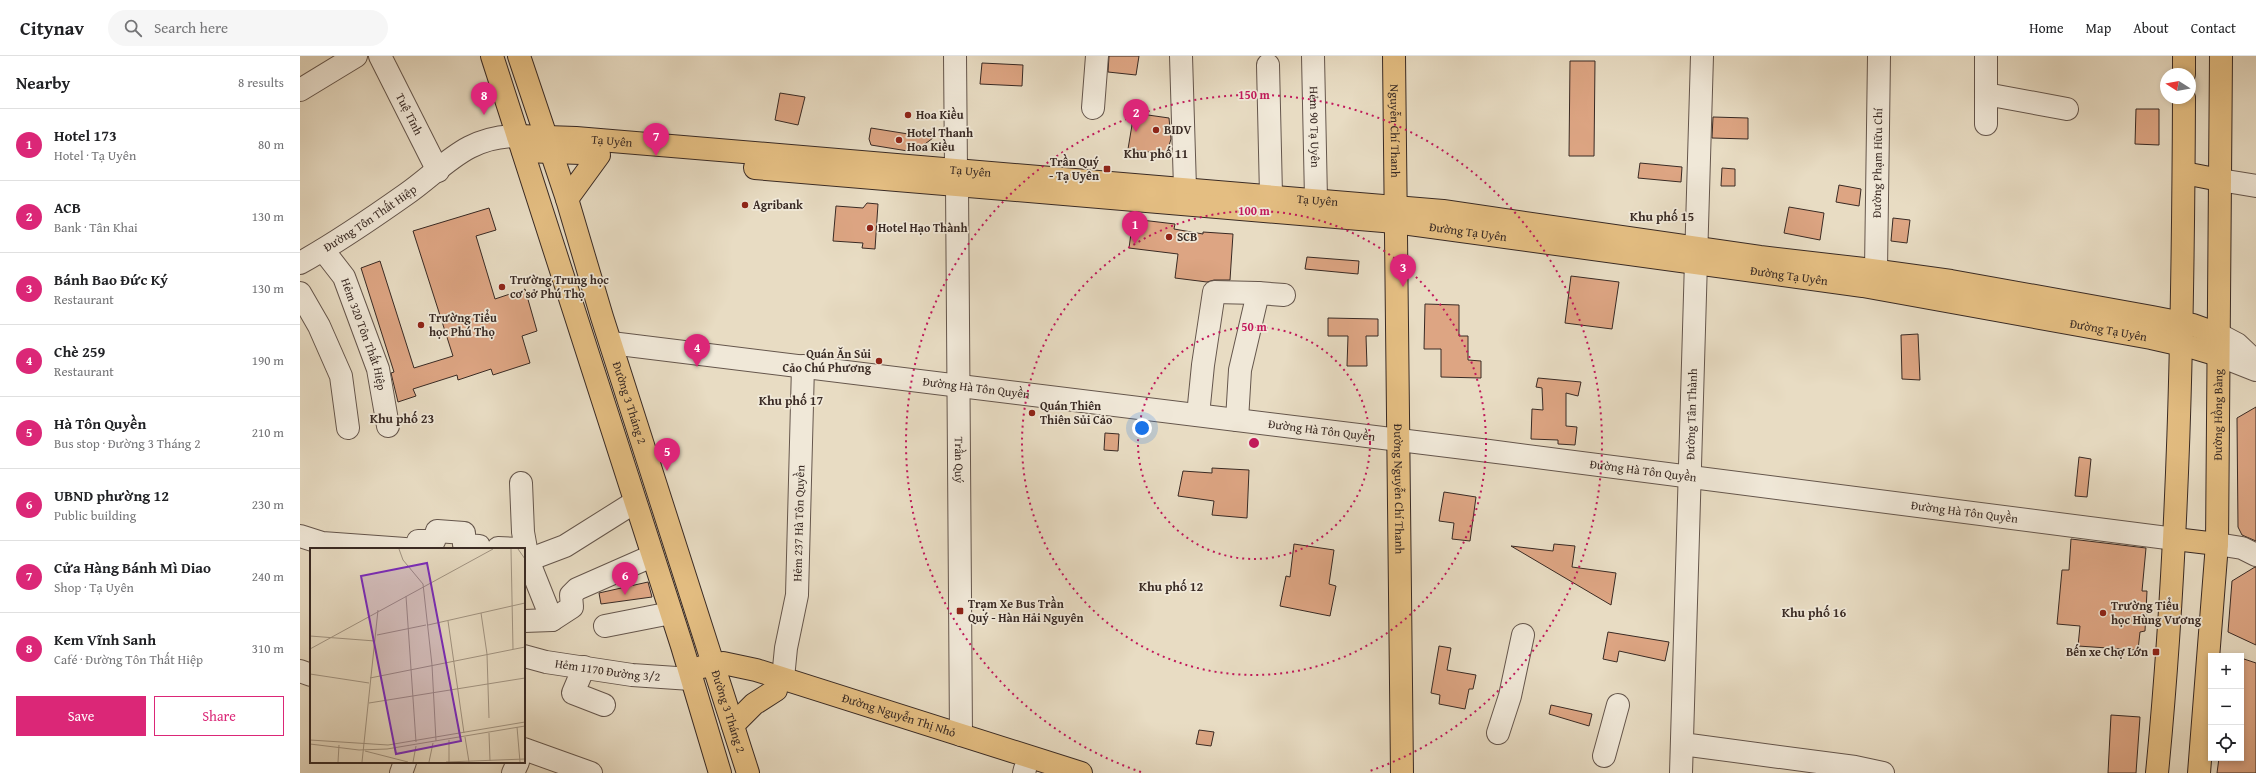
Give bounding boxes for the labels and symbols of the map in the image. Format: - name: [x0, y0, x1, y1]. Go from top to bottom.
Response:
- north arrow: [2160, 68, 2196, 104]
- pin: 8: [471, 82, 497, 115]
- street label: Nguyễn Chí Thanh: [1386, 84, 1404, 178]
- text: 150 m: [1238, 86, 1271, 103]
- street label: Hẻm 90 Tạ Uyên: [1306, 86, 1324, 168]
- street label: Tuệ Tĩnh: [392, 90, 428, 138]
- pin: 2: [1123, 99, 1149, 132]
- place label: Hoa Kiều: [916, 106, 964, 123]
- street label: Đường Phạm Hữu Chí: [1868, 107, 1886, 218]
- marker: Hoa Kiều: [903, 110, 913, 120]
- place label: BIDV: [1164, 121, 1192, 138]
- pin: 7: [643, 123, 669, 156]
- place label: Hotel Thanh Hoa Kiều: [907, 124, 973, 155]
- marker: BIDV: [1151, 125, 1161, 135]
- street label: Tạ Uyên: [591, 130, 633, 151]
- marker: Hotel Thanh Hoa Kiều: [894, 135, 904, 145]
- district label: Khu phố 11: [1124, 144, 1188, 163]
- place label: Trần Quý - Tạ Uyên: [1049, 153, 1100, 184]
- street label: Tạ Uyên: [949, 161, 992, 181]
- marker: Trần Quý - Tạ Uyên: [1102, 164, 1112, 174]
- street label: Đường Tôn Thất Hiệp: [320, 180, 420, 255]
- street label: Tạ Uyên: [1296, 190, 1339, 210]
- place label: Agribank: [753, 196, 803, 213]
- marker: Agribank: [740, 200, 750, 210]
- text: 100 m: [1238, 202, 1271, 219]
- district label: Khu phố 15: [1630, 207, 1695, 226]
- pin: 1: [1122, 211, 1148, 244]
- street label: Đường Tạ Uyên: [1428, 218, 1508, 245]
- place label: Hotel Hạo Thành: [878, 219, 968, 236]
- marker: Hotel Hạo Thành: [865, 223, 875, 233]
- place label: SCB: [1177, 228, 1198, 245]
- marker: SCB: [1164, 232, 1174, 242]
- pin: 3: [1390, 254, 1416, 287]
- street label: Đường Tạ Uyên: [1749, 262, 1829, 289]
- place label: Trường Trung học cơ sở Phú Thọ: [510, 271, 609, 302]
- street label: Hẻm 320 Tôn Thất Hiệp: [337, 276, 391, 392]
- marker: Trường Trung học cơ sở Phú Thọ: [497, 282, 507, 292]
- place label: Trường Tiểu học Phú Thọ: [429, 309, 497, 340]
- street label: Đường Tạ Uyên: [2068, 314, 2149, 345]
- text: 50 m: [1241, 318, 1267, 335]
- marker: Trường Tiểu học Phú Thọ: [416, 320, 426, 330]
- pin: 4: [684, 334, 710, 367]
- place label: Quán Ăn Sủi Cảo Chú Phương: [783, 345, 872, 376]
- marker: Quán Ăn Sủi Cảo Chú Phương: [874, 356, 884, 366]
- street label: Đường 3 Tháng 2: [609, 359, 651, 446]
- street label: Đường Tân Thành: [1681, 368, 1701, 460]
- street label: Đường Hồng Bàng: [2209, 369, 2226, 461]
- street label: Đường Hà Tôn Quyền: [922, 372, 1031, 402]
- district label: Khu phố 17: [759, 391, 824, 410]
- place label: Quán Thiên Thiên Sủi Cảo: [1040, 397, 1113, 428]
- marker: Quán Thiên Thiên Sủi Cảo: [1027, 408, 1037, 418]
- district label: Khu phố 23: [370, 409, 434, 428]
- street label: Đường Hà Tôn Quyền: [1267, 415, 1376, 445]
- your location: [1132, 418, 1152, 438]
- street label: Đường Nguyễn Chí Thanh: [1390, 424, 1409, 554]
- centre of rings: [1247, 436, 1261, 450]
- street label: Trần Quý: [951, 437, 968, 483]
- pin: 5: [654, 438, 680, 471]
- street label: Đường Hà Tôn Quyền: [1589, 455, 1698, 486]
- street label: Hẻm 237 Hà Tôn Quyền: [788, 464, 808, 582]
- street label: Đường Hà Tôn Quyền: [1910, 496, 2019, 527]
- inset map: [310, 548, 525, 763]
- pin: 6: [612, 562, 638, 595]
- district label: Khu phố 12: [1139, 577, 1204, 596]
- place label: Trạm Xe Bus Trần Quý - Hàn Hải Nguyên: [968, 595, 1084, 626]
- place label: Trường Tiểu học Hùng Vương: [2111, 597, 2202, 628]
- district label: Khu phố 16: [1782, 603, 1847, 622]
- marker: Trạm Xe Bus Trần Quý - Hàn Hải Nguyên: [955, 606, 965, 616]
- marker: Trường Tiểu học Hùng Vương: [2098, 608, 2108, 618]
- place label: Bến xe Chợ Lớn: [2066, 643, 2148, 660]
- marker: Bến xe Chợ Lớn: [2151, 647, 2161, 657]
- street label: Hẻm 1170 Đường 3/2: [554, 654, 661, 685]
- street label: Đường 3 Tháng 2: [708, 668, 750, 755]
- street label: Đường Nguyễn Thị Nhỏ: [840, 689, 958, 741]

